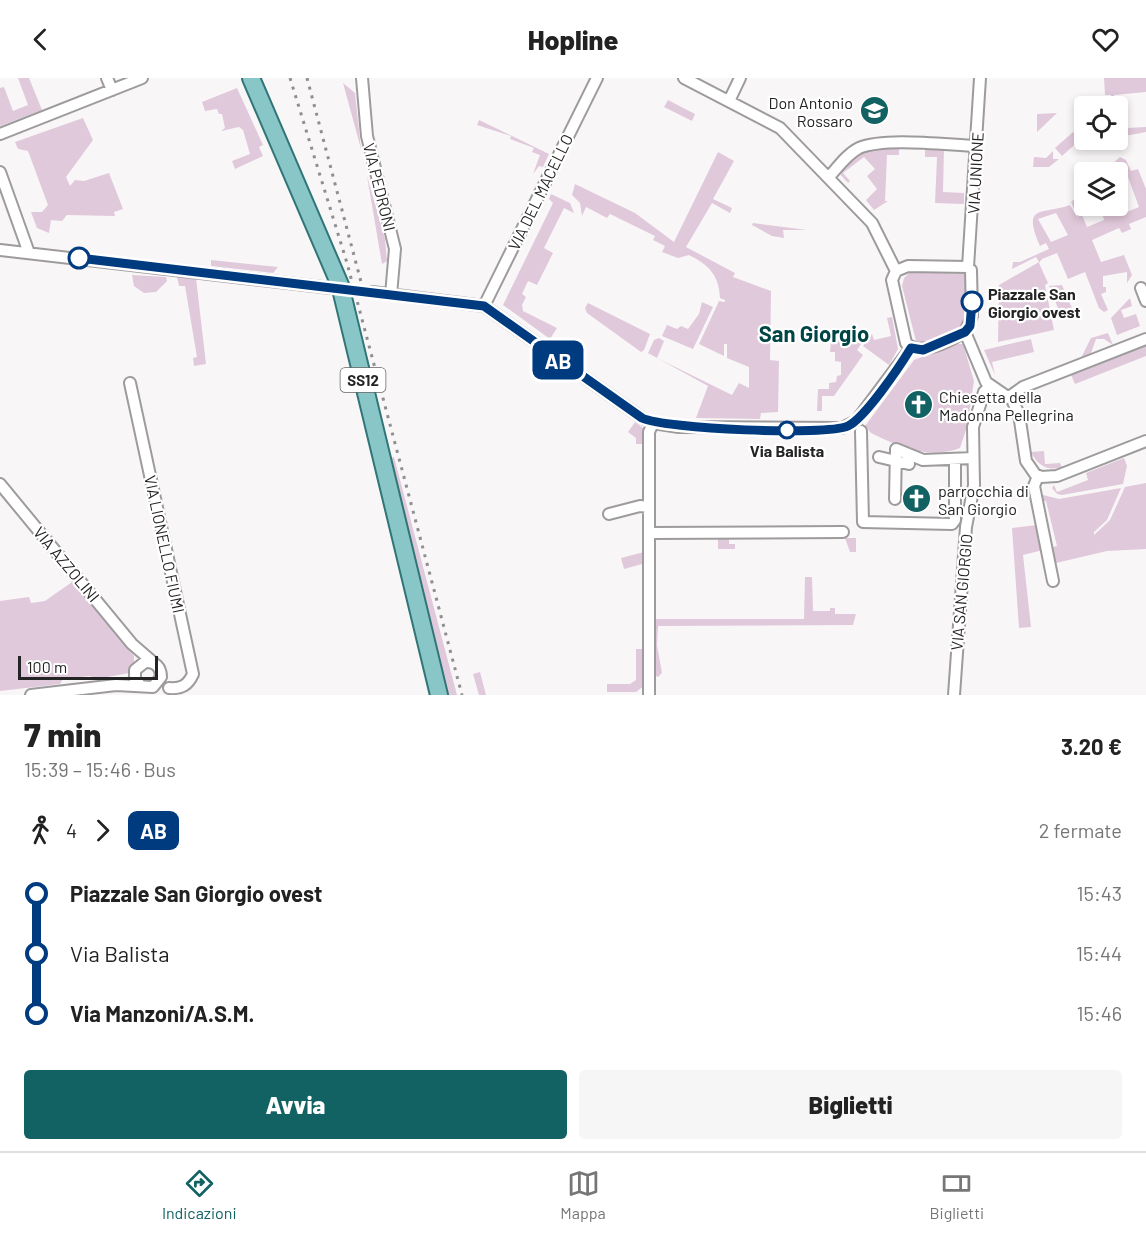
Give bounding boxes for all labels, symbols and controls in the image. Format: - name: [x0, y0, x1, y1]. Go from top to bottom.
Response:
- icon: back: [24, 23, 57, 56]
- text: Hopline: [528, 23, 618, 55]
- icon: heart: [1089, 23, 1122, 56]
- place label: Don Antonio Rossaro: [769, 93, 853, 130]
- school or university icon: Don Antonio Rossaro: [858, 95, 890, 127]
- map controls: [1074, 96, 1128, 216]
- button: locate: [1074, 96, 1128, 150]
- street label: VIA DEL MACELLO: [504, 131, 576, 253]
- street label: VIA UNIONE: [963, 132, 987, 214]
- street label: VIA PEDRONI: [360, 141, 400, 233]
- button: layers: [1074, 162, 1128, 216]
- unlabelled marker: [68, 247, 90, 269]
- place label: Piazzale San Giorgio ovest: [988, 284, 1081, 321]
- marker: Piazzale San Giorgio ovest: [961, 291, 983, 313]
- district label: San Giorgio: [759, 320, 869, 346]
- line badge: AB: [531, 340, 585, 380]
- text: AB: [544, 348, 572, 373]
- road number: SS12: [340, 368, 386, 392]
- place label: Chiesetta della Madonna Pellegrina: [939, 387, 1074, 424]
- church icon: Chiesetta della Madonna Pellegrina: [902, 389, 934, 421]
- marker: Via Balista: [778, 421, 796, 439]
- place label: Via Balista: [750, 441, 824, 460]
- street label: VIA LIONELLO FIUMI: [141, 473, 189, 615]
- place label: parrocchia di San Giorgio: [938, 481, 1029, 518]
- church icon: parrocchia di San Giorgio: [901, 483, 933, 515]
- street label: VIA AZZOLINI: [30, 523, 104, 605]
- street label: VIA SAN GIORGIO: [946, 533, 976, 651]
- scale bar: [18, 653, 158, 680]
- text: 100 m: [27, 657, 67, 676]
- text: 7 min: [24, 714, 101, 754]
- text: 3.20 €: [1061, 733, 1122, 759]
- text: 15:39 – 15:46 · Bus: [24, 757, 176, 781]
- icon: walk: [24, 814, 57, 847]
- icon: forward: [86, 814, 119, 847]
- text: 4: [66, 818, 77, 842]
- text: AB: [140, 818, 167, 843]
- text: 2 fermate: [1039, 818, 1122, 842]
- text: Piazzale San Giorgio ovest: [70, 880, 322, 906]
- text: 15:43: [1077, 881, 1122, 905]
- text: Via Balista: [70, 940, 170, 966]
- text: 15:44: [1076, 941, 1122, 965]
- text: Via Manzoni/A.S.M.: [70, 1000, 254, 1026]
- text: 15:46: [1077, 1001, 1122, 1025]
- button: Avvia: [24, 1070, 567, 1139]
- button: Biglietti: [579, 1070, 1122, 1139]
- tab: Indicazioni: [162, 1167, 236, 1222]
- tab: Mappa: [560, 1167, 606, 1222]
- tab: Biglietti: [930, 1167, 984, 1222]

